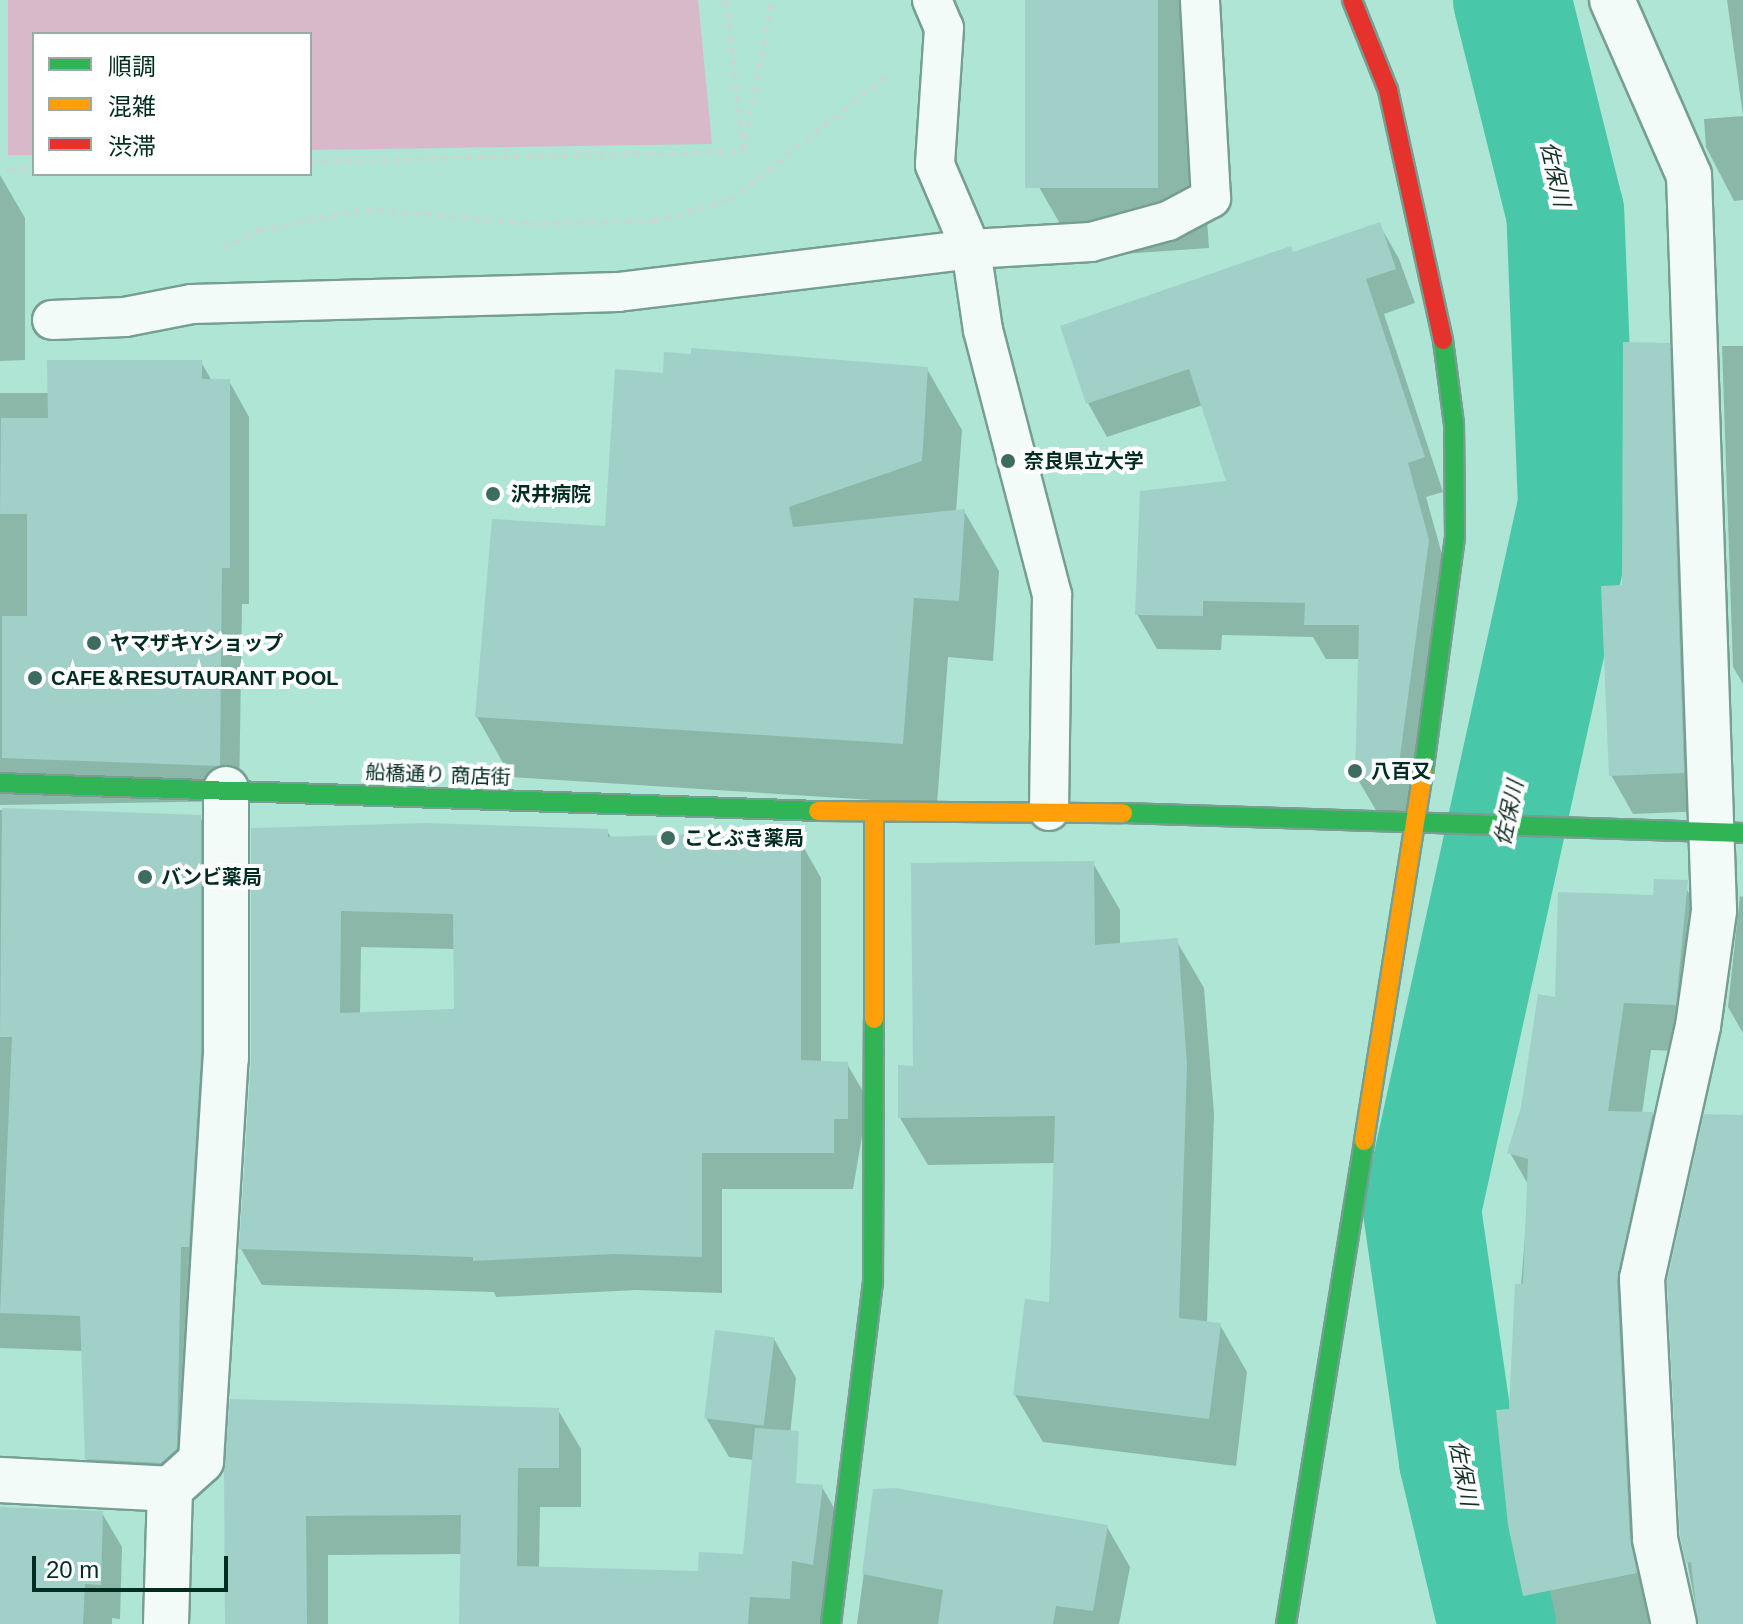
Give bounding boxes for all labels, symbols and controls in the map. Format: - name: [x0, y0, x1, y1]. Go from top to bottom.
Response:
- legend: [32, 32, 312, 176]
- text: 順調: [108, 53, 156, 80]
- text: 混雑: [108, 93, 156, 120]
- text: 渋滞: [108, 133, 156, 160]
- water label: 佐保川: [1535, 139, 1575, 209]
- place label: 奈良県立大学: [1024, 449, 1144, 473]
- marker: 奈良県立大学: [999, 452, 1017, 470]
- place label: 沢井病院: [511, 482, 591, 506]
- marker: 沢井病院: [482, 483, 504, 505]
- place label: ヤマザキYショップ: [110, 631, 283, 655]
- marker: ヤマザキYショップ: [85, 634, 103, 652]
- place label: CAFE＆RESUTAURANT POOL: [51, 666, 338, 690]
- marker: CAFE＆RESUTAURANT POOL: [26, 669, 44, 687]
- place label: 八百又: [1371, 759, 1431, 783]
- street label: 船橋通り 商店街: [365, 760, 511, 790]
- marker: 八百又: [1346, 762, 1364, 780]
- water label: 佐保川: [1489, 778, 1529, 848]
- place label: ことぶき薬局: [684, 826, 804, 850]
- marker: ことぶき薬局: [659, 829, 677, 847]
- place label: バンビ薬局: [161, 865, 261, 889]
- marker: バンビ薬局: [136, 868, 154, 886]
- water label: 佐保川: [1444, 1438, 1482, 1508]
- scale bar: [36, 1540, 232, 1590]
- text: 20 m: [46, 1556, 99, 1583]

